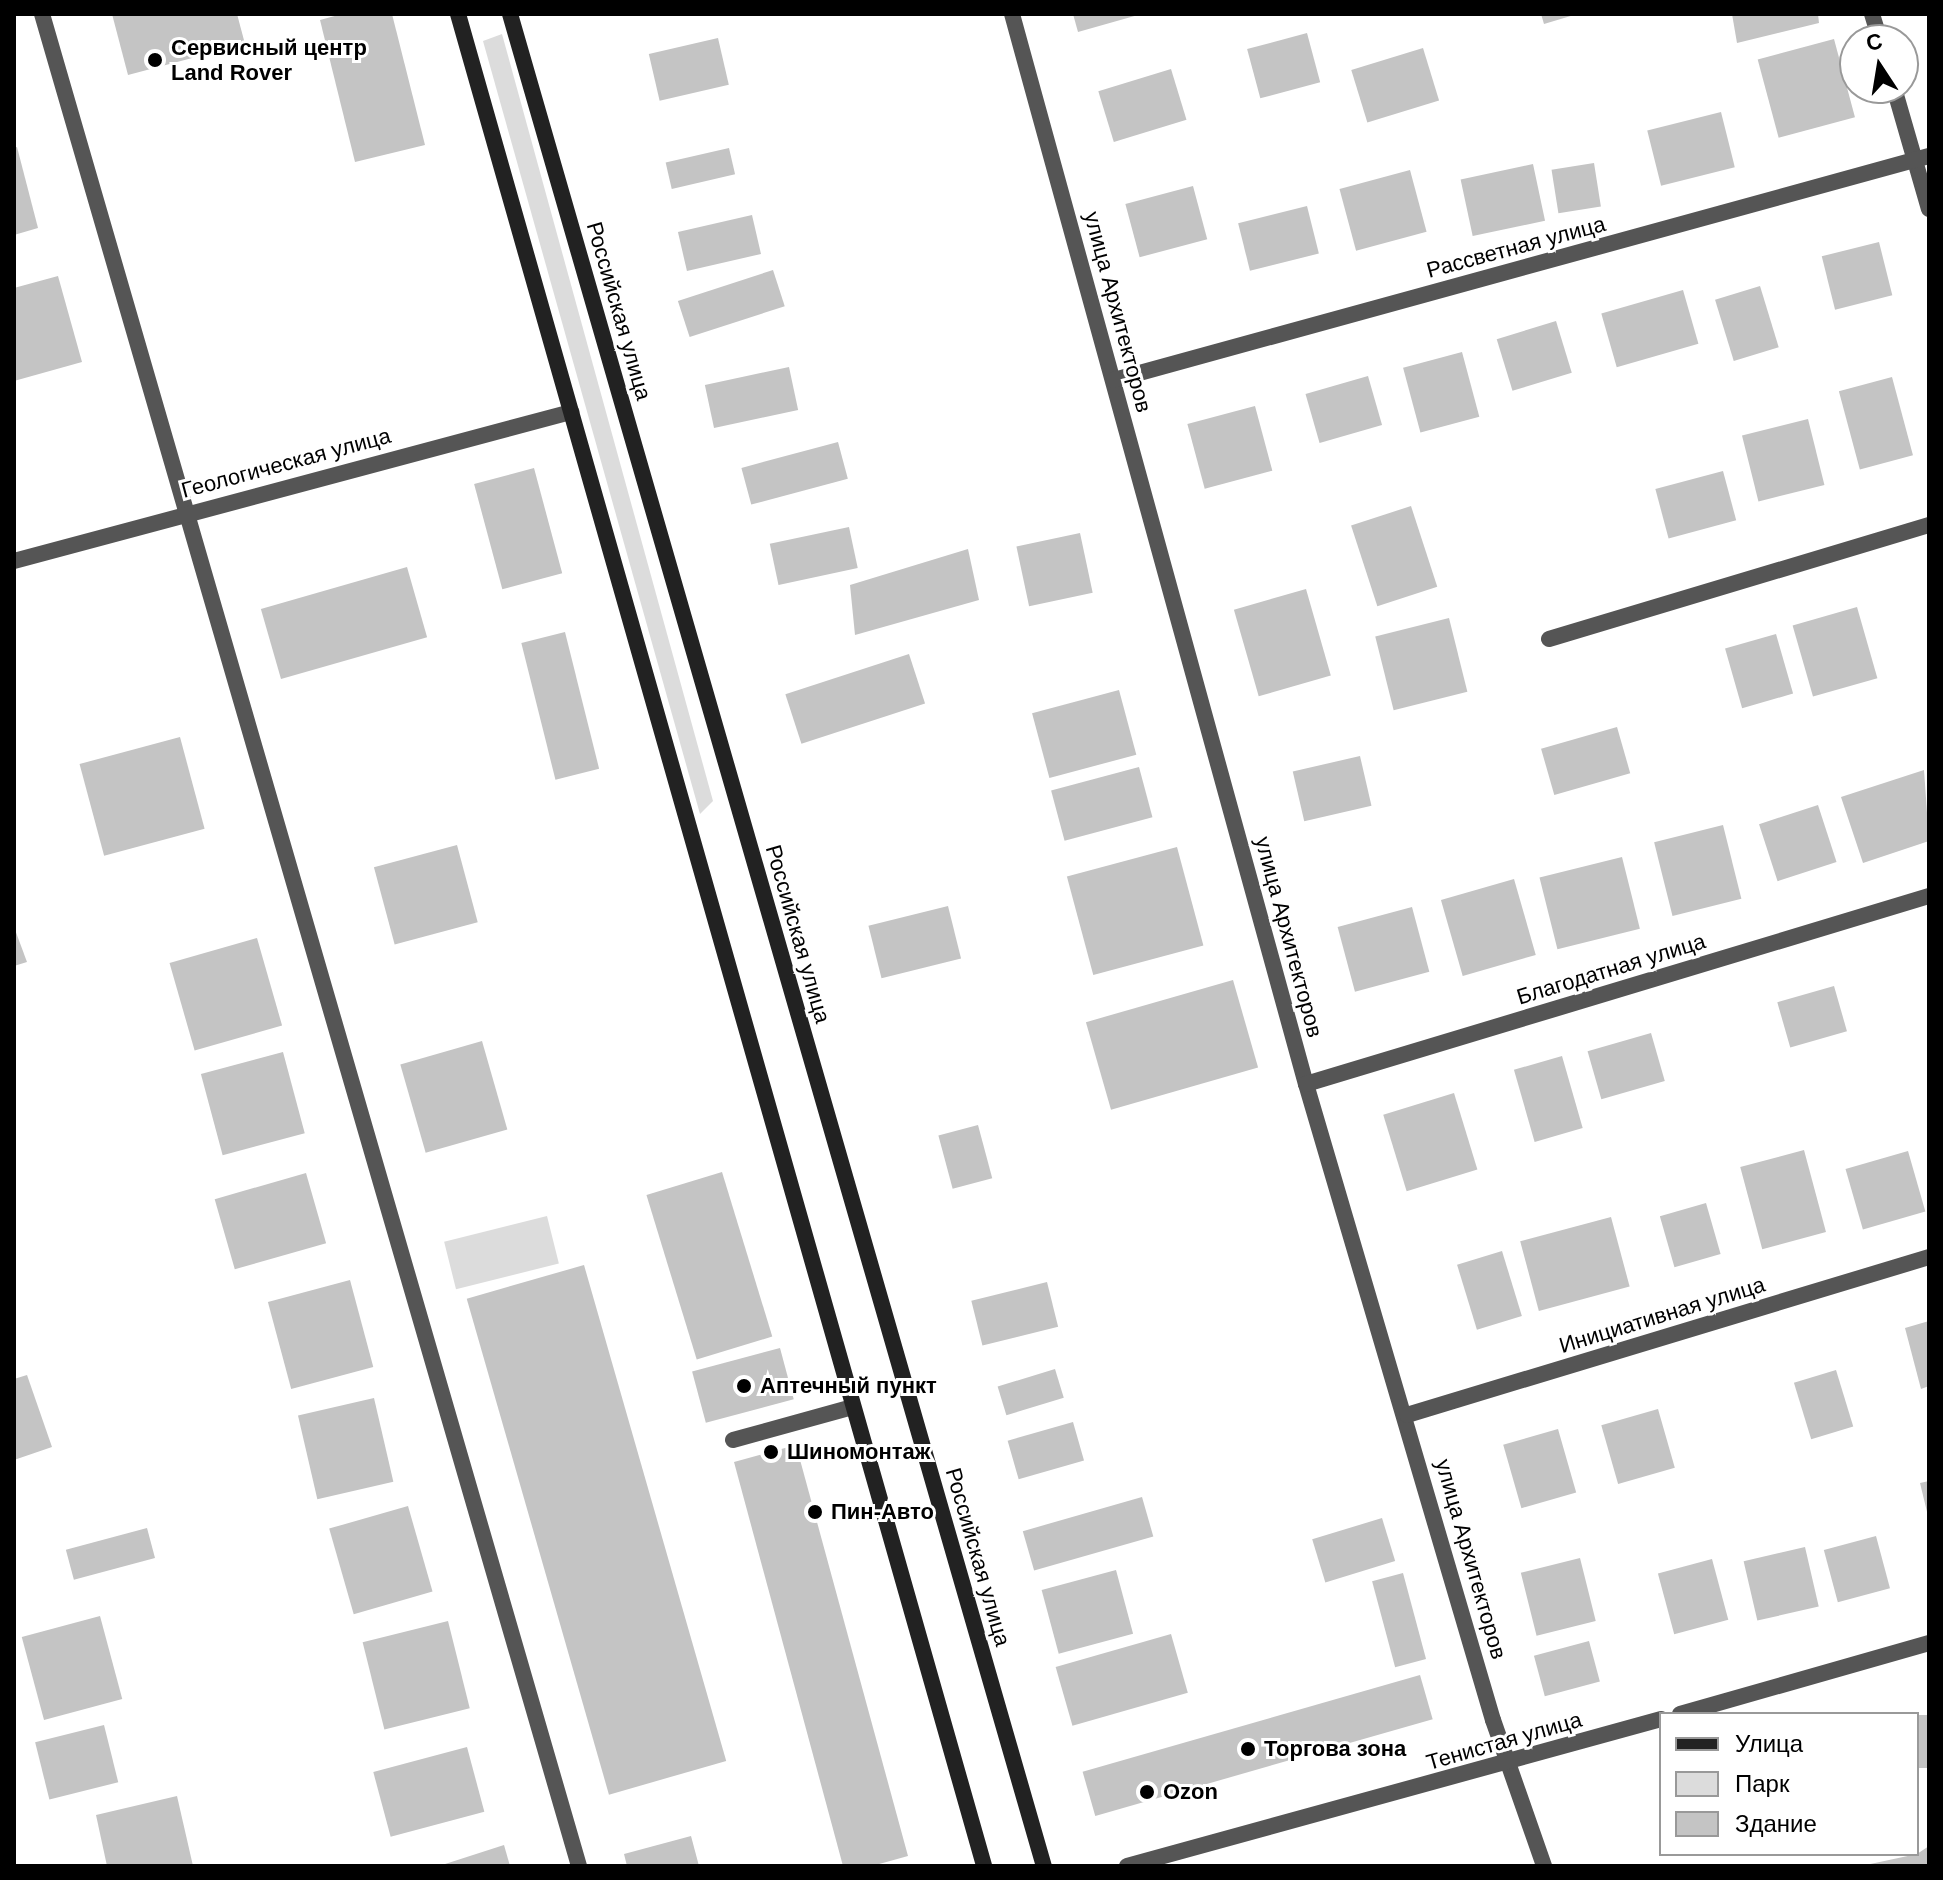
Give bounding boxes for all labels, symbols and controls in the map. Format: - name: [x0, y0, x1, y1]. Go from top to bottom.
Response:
- north arrow: [1839, 24, 1919, 104]
- text: С: [1864, 28, 1885, 56]
- place label: Сервисный центр Land Rover: [171, 34, 367, 86]
- marker: Сервисный центр Land Rover: [146, 51, 164, 69]
- street label: улица Архитекторов: [1079, 209, 1157, 415]
- street label: Рассветная улица: [1424, 210, 1608, 284]
- street label: Российская улица: [581, 219, 657, 403]
- street label: Геологическая улица: [178, 422, 394, 504]
- street label: улица Архитекторов: [1250, 834, 1328, 1040]
- street label: Российская улица: [760, 842, 836, 1026]
- street label: Благодатная улица: [1513, 928, 1709, 1010]
- street label: Инициативная улица: [1556, 1271, 1768, 1359]
- place label: Аптечный пункт: [760, 1373, 937, 1399]
- marker: Аптечный пункт: [735, 1377, 753, 1395]
- place label: Шиномонтаж: [787, 1439, 930, 1465]
- marker: Шиномонтаж: [762, 1443, 780, 1461]
- street label: улица Архитекторов: [1430, 1456, 1512, 1662]
- street label: Российская улица: [940, 1465, 1016, 1649]
- place label: Пин-Авто: [831, 1499, 934, 1525]
- marker: Пин-Авто: [806, 1503, 824, 1521]
- street label: Тенистая улица: [1423, 1706, 1585, 1776]
- legend: [1659, 1712, 1919, 1856]
- text: Улица: [1735, 1730, 1803, 1757]
- place label: Торгова зона: [1264, 1736, 1406, 1762]
- marker: Торгова зона: [1239, 1740, 1257, 1758]
- text: Парк: [1735, 1770, 1789, 1797]
- place label: Ozon: [1163, 1779, 1218, 1805]
- marker: Ozon: [1138, 1783, 1156, 1801]
- text: Здание: [1735, 1810, 1817, 1837]

